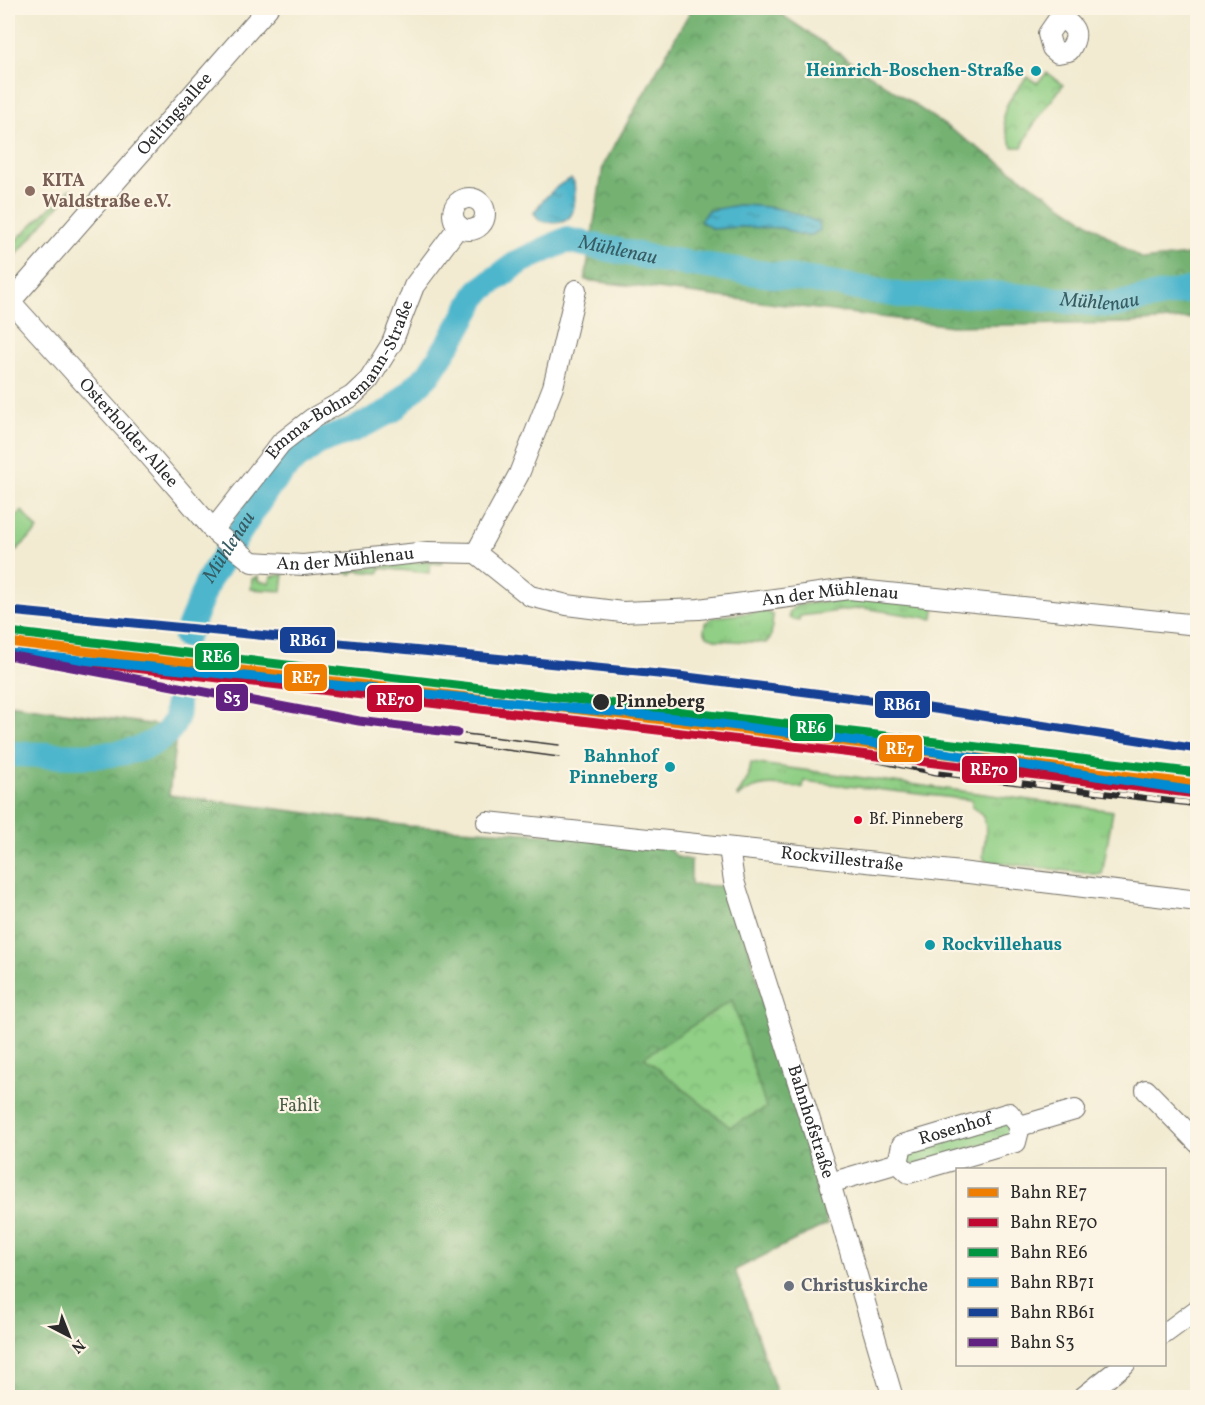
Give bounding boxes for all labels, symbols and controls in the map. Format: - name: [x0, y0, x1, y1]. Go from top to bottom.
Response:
- place label: Heinrich-Boschen-Straße: [806, 59, 1024, 84]
- marker: Heinrich-Boschen-Straße: [1029, 64, 1043, 78]
- street label: Oeltingsallee: [131, 67, 218, 161]
- place label: KITA Waldstraße e.V.: [42, 169, 172, 215]
- marker: KITA Waldstraße e.V.: [23, 184, 37, 198]
- water label: Mühlenau: [575, 229, 660, 273]
- water label: Mühlenau: [1058, 286, 1142, 320]
- street label: Emma-Bohnemann-Straße: [260, 297, 420, 465]
- street label: Osterholder Allee: [73, 373, 184, 493]
- water label: Mühlenau: [196, 506, 263, 589]
- street label: An der Mühlenau: [276, 541, 415, 578]
- street label: An der Mühlenau: [760, 576, 900, 613]
- line badge: RB61: [279, 626, 336, 654]
- text: RB61: [289, 631, 327, 653]
- line badge: RE6: [194, 642, 240, 671]
- text: RE6: [202, 647, 232, 669]
- line badge: RE7: [283, 663, 328, 692]
- text: RE7: [292, 668, 321, 690]
- line badge: S3: [215, 683, 249, 712]
- line badge: RE70: [366, 684, 423, 713]
- text: S3: [223, 688, 241, 710]
- text: RE70: [376, 690, 414, 712]
- place label: Pinneberg: [616, 690, 705, 715]
- line badge: RB61: [874, 690, 931, 719]
- marker: Pinneberg: [591, 692, 611, 712]
- text: RB61: [883, 695, 921, 717]
- line badge: RE6: [789, 713, 834, 742]
- text: RE6: [796, 718, 826, 740]
- line badge: RE7: [878, 734, 923, 763]
- text: RE7: [886, 739, 915, 761]
- place label: Bahnhof Pinneberg: [569, 745, 660, 791]
- line badge: RE70: [961, 755, 1018, 784]
- marker: Bahnhof Pinneberg: [663, 760, 677, 774]
- text: RE70: [970, 760, 1008, 782]
- place label: Bf. Pinneberg: [869, 809, 963, 831]
- marker: Bf. Pinneberg: [852, 814, 864, 826]
- street label: Rockvillestraße: [780, 841, 905, 878]
- place label: Rockvillehaus: [942, 933, 1062, 958]
- marker: Rockvillehaus: [923, 938, 937, 952]
- street label: Bahnhofstraße: [781, 1062, 840, 1182]
- park label: Fahlt: [279, 1094, 319, 1119]
- street label: Rosenhof: [916, 1106, 997, 1152]
- legend: [956, 1168, 1166, 1366]
- text: Bahn RE7: [1010, 1181, 1087, 1206]
- text: Bahn RE70: [1010, 1211, 1097, 1236]
- text: Bahn RE6: [1010, 1241, 1088, 1266]
- text: Bahn RB71: [1010, 1271, 1095, 1296]
- place label: Christuskirche: [801, 1274, 928, 1299]
- marker: Christuskirche: [782, 1279, 796, 1293]
- text: Bahn RB61: [1010, 1301, 1095, 1326]
- north arrow: [39, 1306, 99, 1366]
- text: Bahn S3: [1010, 1331, 1074, 1356]
- text: N: [66, 1334, 89, 1358]

